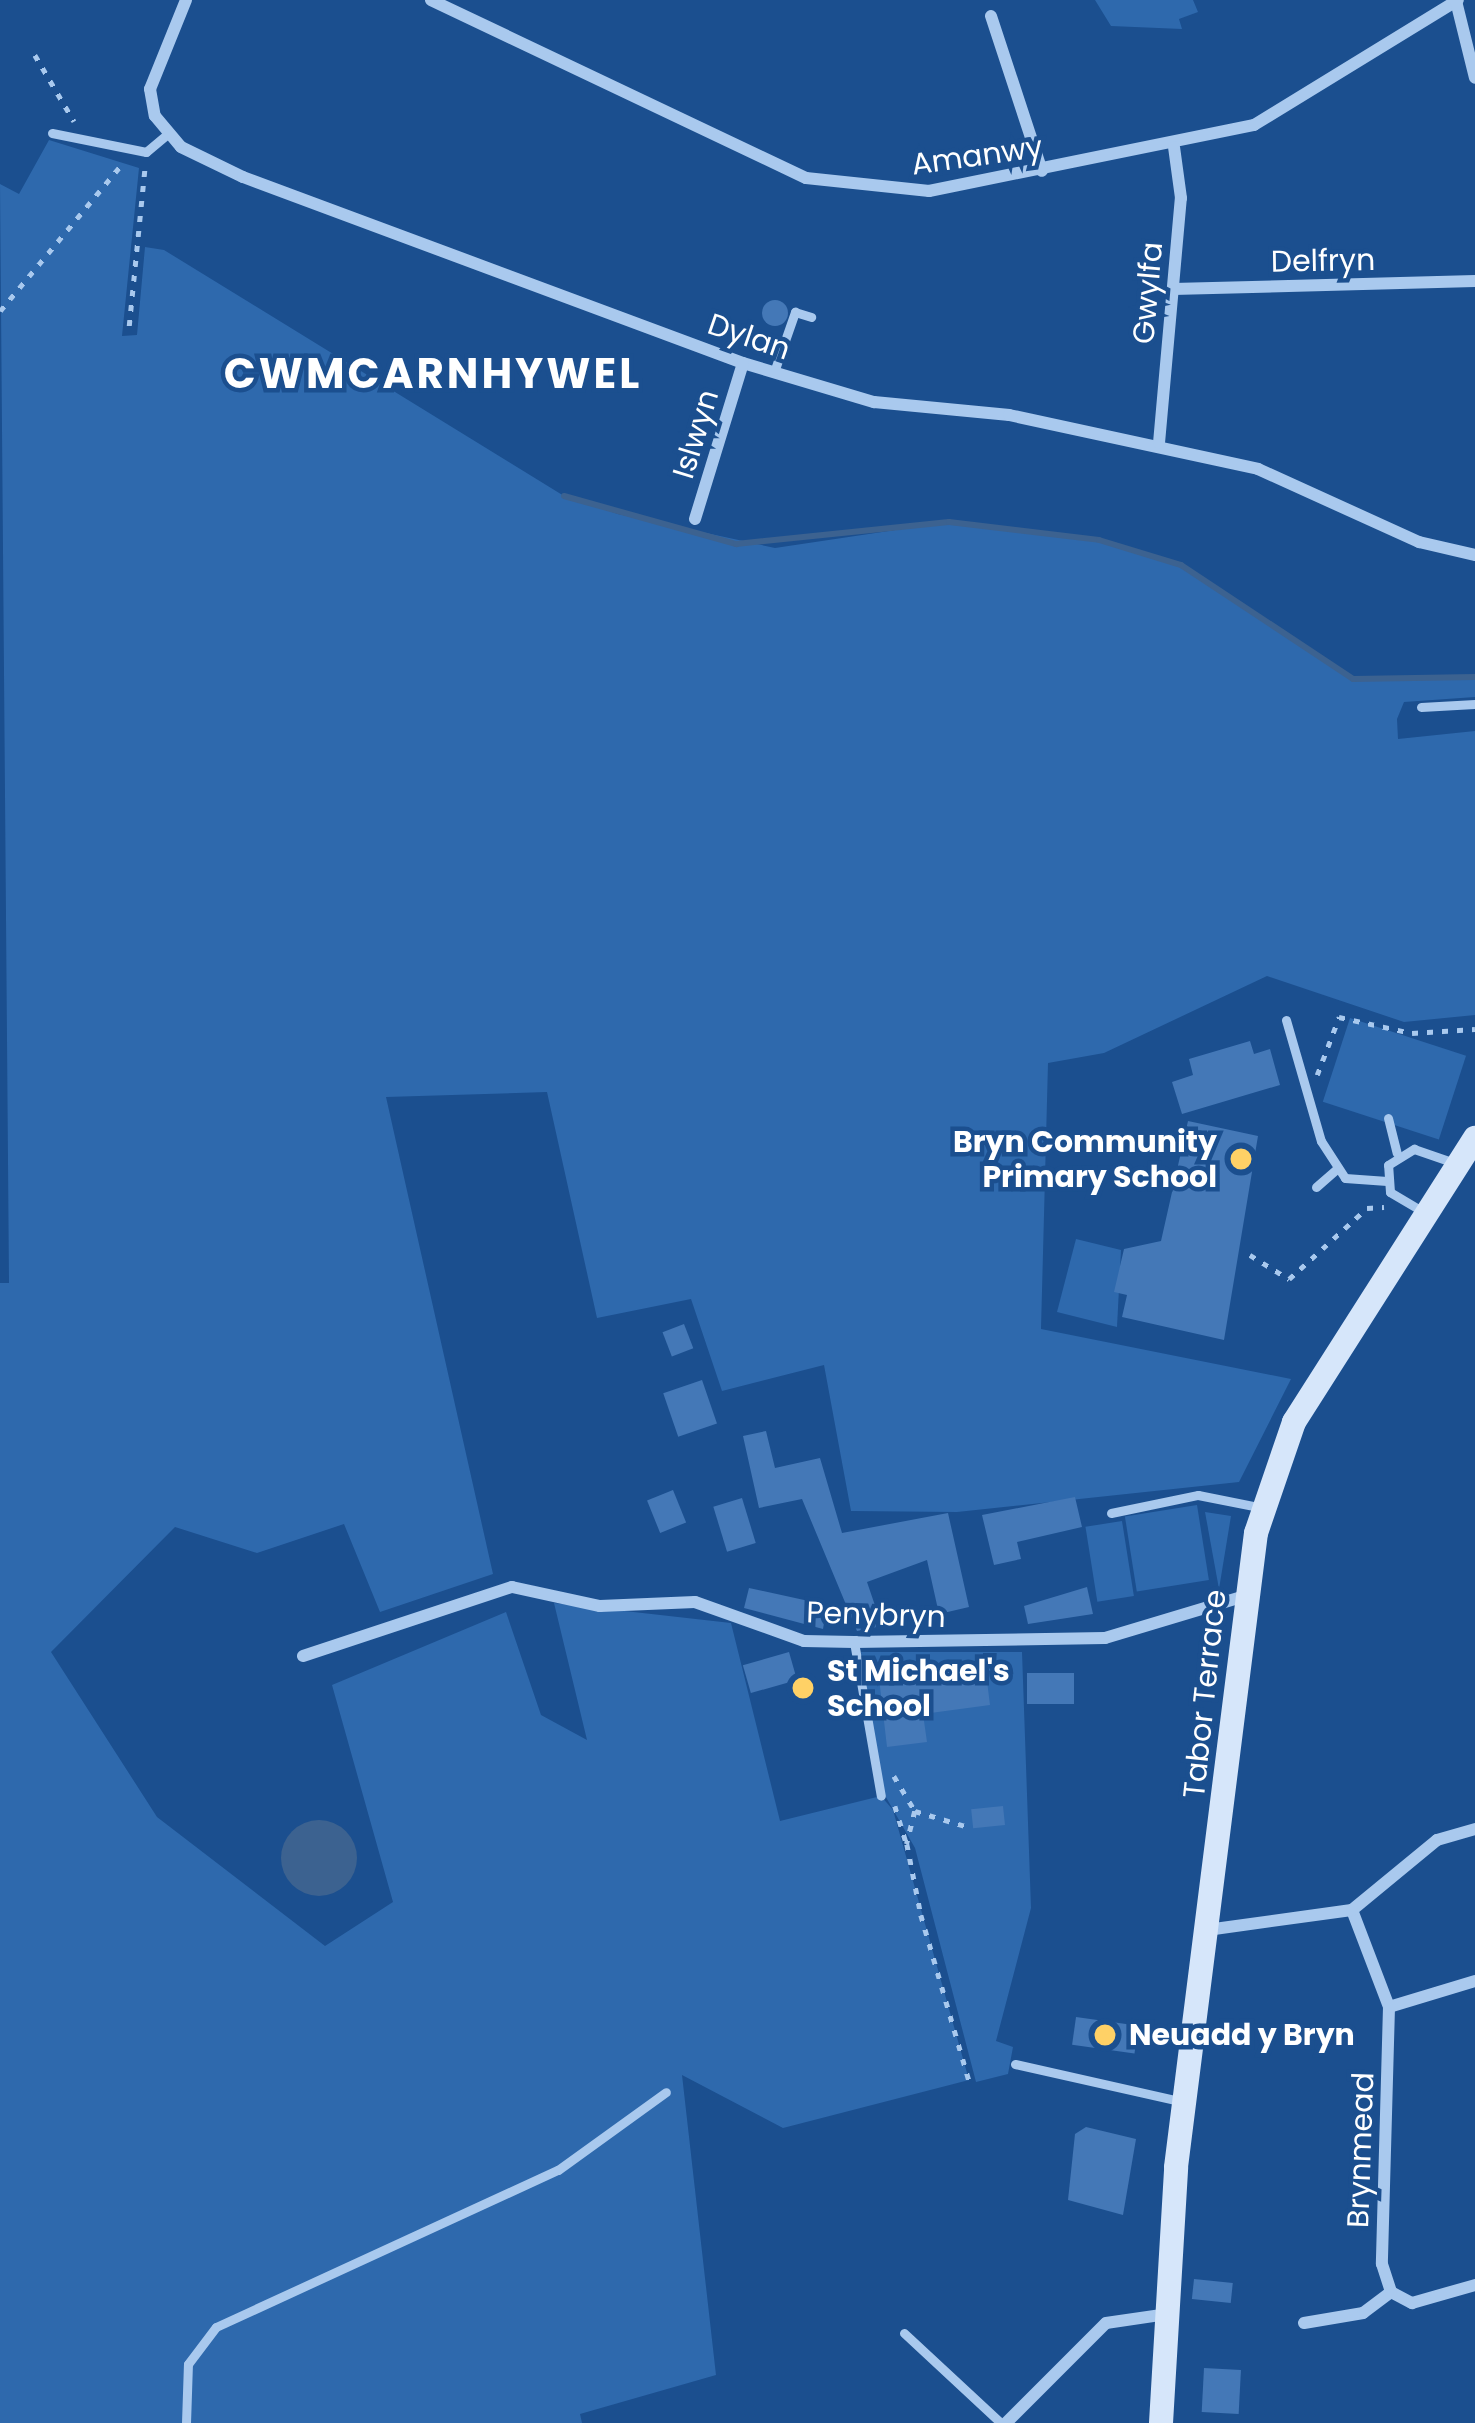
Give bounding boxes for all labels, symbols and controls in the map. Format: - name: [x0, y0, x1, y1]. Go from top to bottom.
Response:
- street label: Amanwy: [909, 129, 1045, 183]
- street label: Gwylfa: [1126, 240, 1170, 346]
- street label: Delfryn: [1271, 242, 1375, 280]
- street label: Dylan: [703, 306, 795, 368]
- district label: CWMCARNHYWEL: [224, 349, 642, 399]
- street label: Islwyn: [665, 385, 727, 483]
- place label: Bryn Community Primary School: [953, 1124, 1217, 1194]
- marker: Bryn Community Primary School: [1228, 1146, 1254, 1172]
- street label: Tabor Terrace: [1176, 1588, 1234, 1800]
- street label: Penybryn: [806, 1595, 946, 1635]
- place label: St Michael's School: [827, 1653, 1010, 1724]
- marker: St Michael's School: [790, 1675, 816, 1701]
- place label: Neuadd y Bryn: [1129, 2017, 1355, 2053]
- marker: Neuadd y Bryn: [1092, 2022, 1118, 2048]
- street label: Brynmead: [1340, 2072, 1382, 2228]

